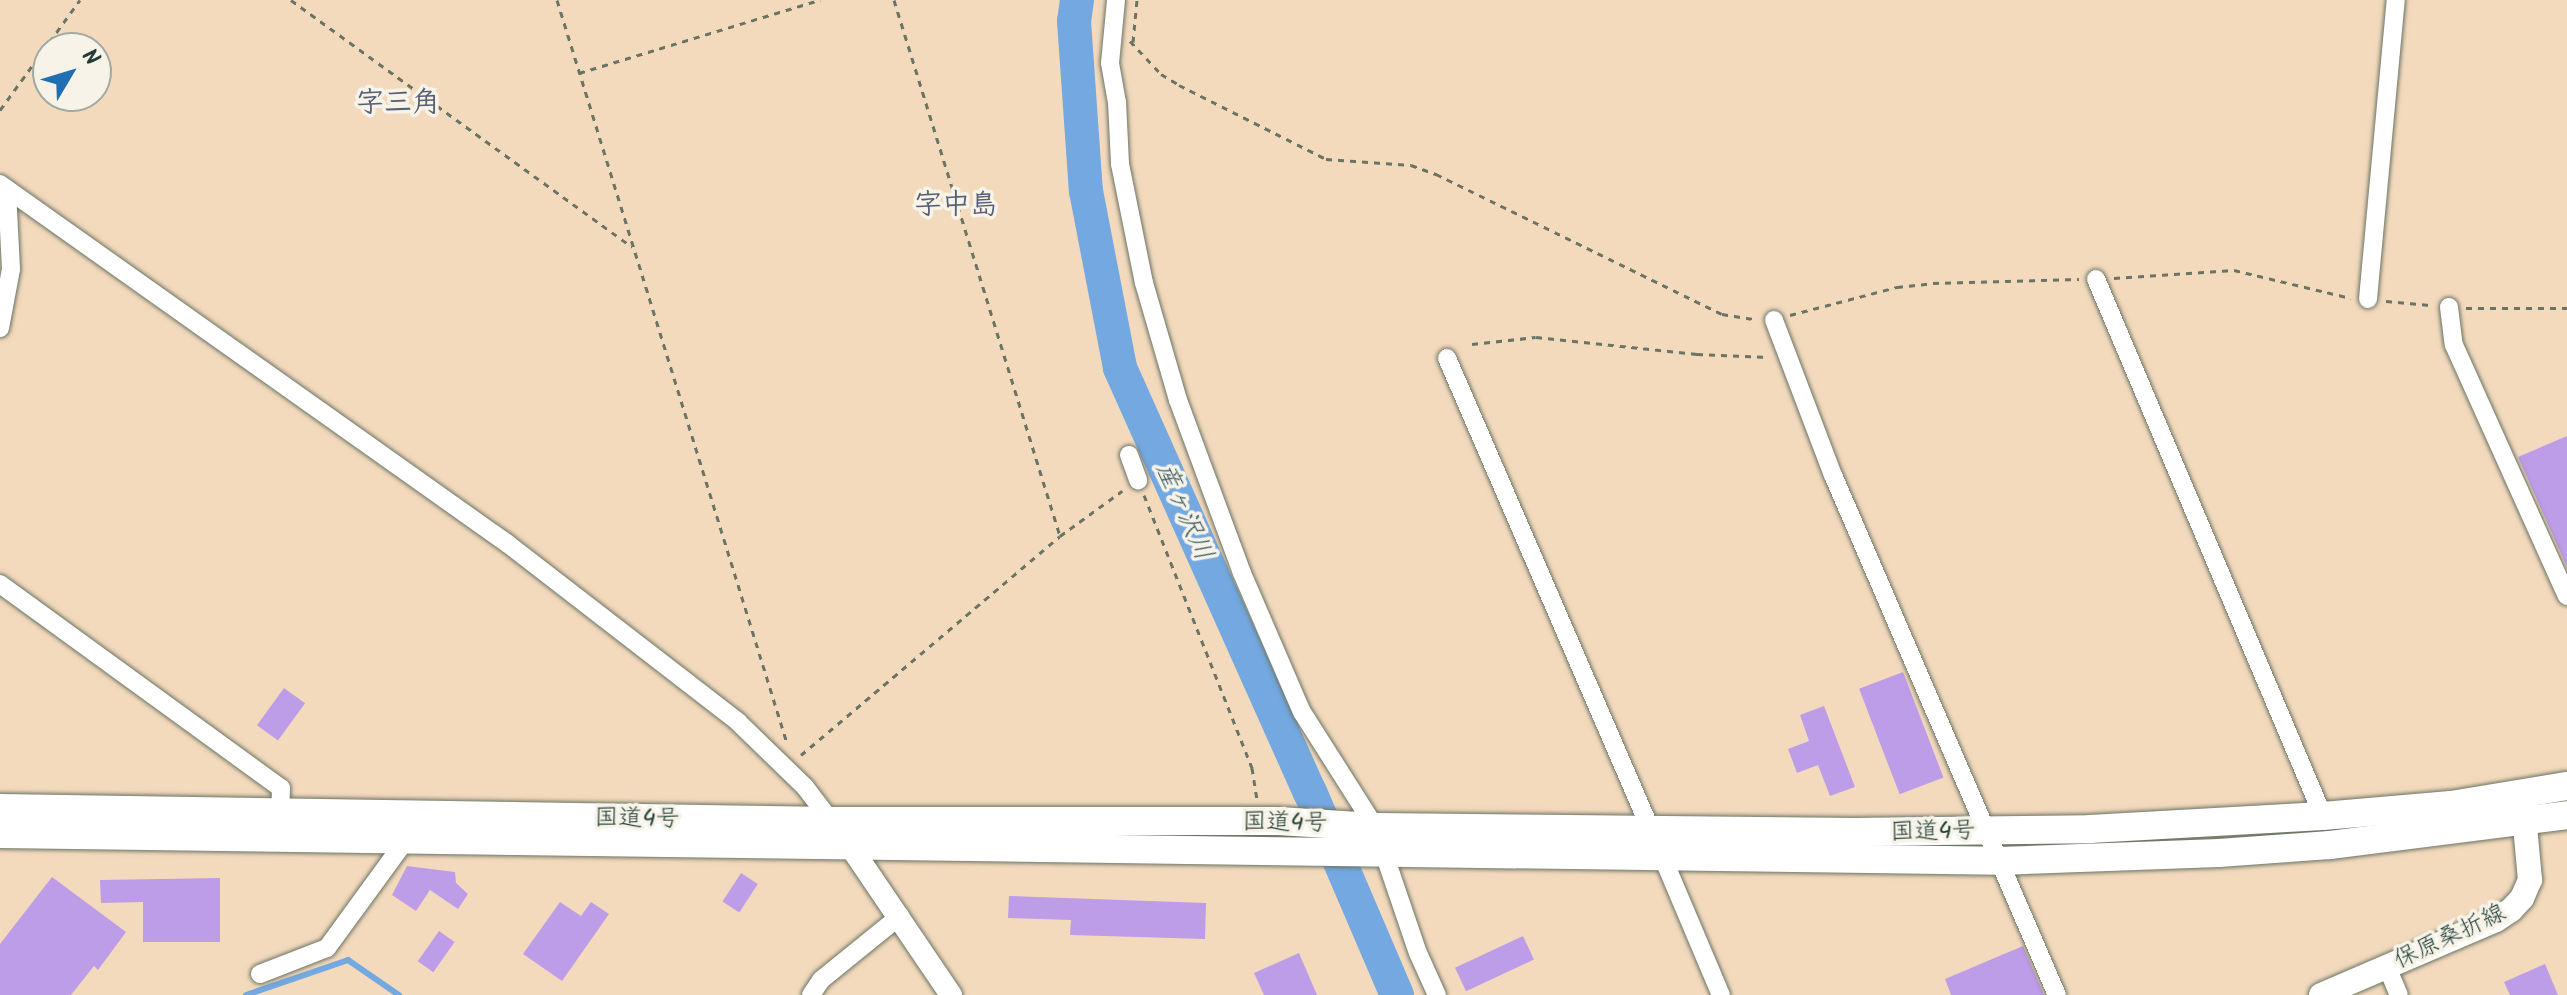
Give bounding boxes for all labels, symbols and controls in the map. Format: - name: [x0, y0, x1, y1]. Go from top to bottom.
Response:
- north arrow: [32, 32, 112, 112]
- text: N: [72, 42, 108, 74]
- district label: 字三角: [356, 87, 440, 121]
- district label: 字中島: [914, 189, 998, 223]
- water label: 産ヶ沢川: [1148, 458, 1218, 566]
- street label: 国道4号: [594, 804, 680, 834]
- street label: 国道4号: [1242, 808, 1328, 838]
- street label: 国道4号: [1890, 817, 1976, 847]
- street label: 保原桑折線: [2390, 899, 2510, 975]

